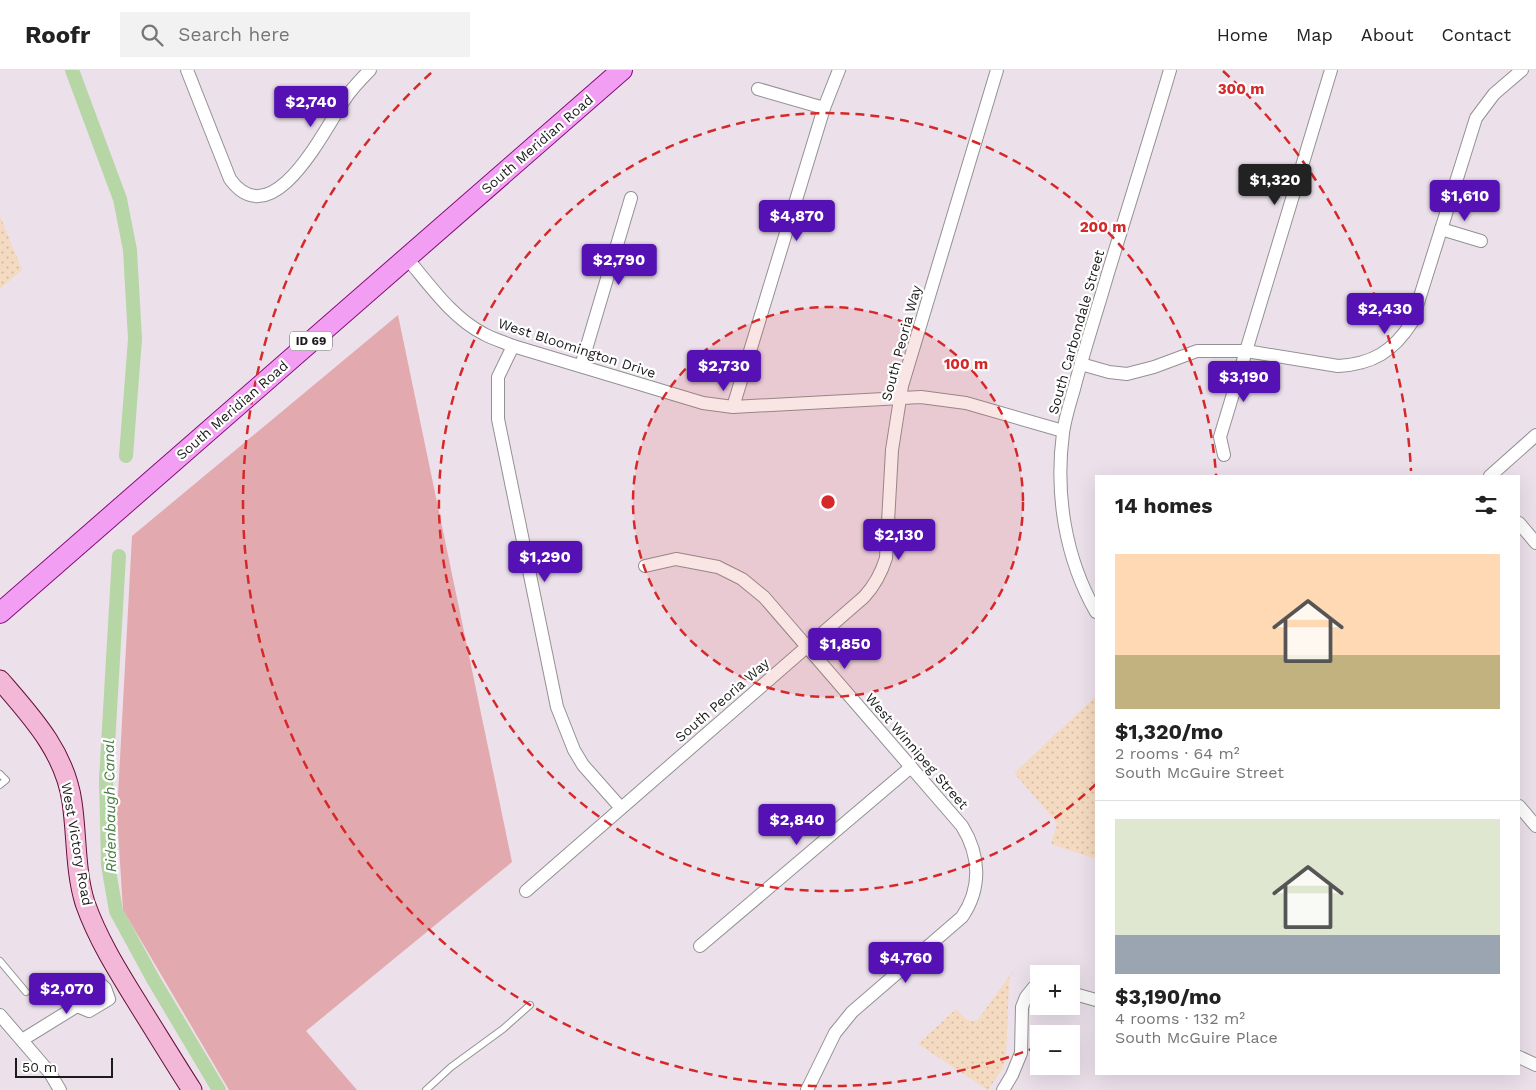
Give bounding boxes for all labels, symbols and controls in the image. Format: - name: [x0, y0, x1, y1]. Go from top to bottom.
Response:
- search box: [120, 12, 470, 57]
- text: Roofr: [25, 21, 90, 49]
- icon: search: [138, 21, 166, 49]
- text: Search here: [178, 23, 290, 46]
- text: Home: [1217, 24, 1268, 45]
- text: Map: [1296, 24, 1333, 45]
- text: About: [1361, 24, 1413, 45]
- text: Contact: [1441, 24, 1511, 45]
- text: 300 m: [1218, 80, 1264, 98]
- pin: $2,740: [270, 85, 352, 128]
- street label: South Meridian Road: [478, 91, 596, 197]
- text: $2,740: [285, 92, 337, 111]
- pin: $1,320: [1234, 164, 1316, 206]
- text: $1,320: [1249, 170, 1301, 189]
- pin: $1,610: [1424, 180, 1506, 222]
- text: $1,610: [1441, 186, 1489, 205]
- pin: $4,870: [756, 200, 838, 242]
- text: $4,870: [770, 206, 824, 225]
- text: 200 m: [1080, 218, 1126, 236]
- pin: $2,790: [578, 244, 660, 286]
- street label: South Carbondale Street: [1045, 248, 1107, 416]
- text: $2,790: [593, 250, 645, 269]
- street label: South Peoria Way: [878, 283, 924, 403]
- pin: $2,430: [1344, 292, 1426, 335]
- text: $2,430: [1358, 299, 1412, 318]
- street label: West Bloomington Drive: [496, 315, 658, 381]
- road number: ID 69: [290, 332, 332, 350]
- pin: $2,730: [683, 350, 765, 392]
- text: 100 m: [944, 355, 988, 373]
- text: $2,730: [698, 356, 750, 375]
- street label: South Meridian Road: [173, 357, 291, 463]
- pin: $3,190: [1203, 360, 1285, 403]
- text: $3,190: [1219, 367, 1269, 386]
- icon: filters: [1472, 491, 1500, 519]
- centre of rings: [819, 493, 837, 511]
- text: 14 homes: [1115, 493, 1212, 518]
- pin: $2,130: [858, 518, 940, 561]
- text: $2,130: [874, 525, 924, 544]
- pin: $1,290: [504, 540, 586, 583]
- text: $1,290: [519, 547, 571, 566]
- icon: home: [1263, 586, 1353, 676]
- pin: $1,850: [804, 628, 886, 670]
- text: $1,850: [819, 634, 871, 653]
- street label: South Peoria Way: [672, 654, 773, 745]
- street label: West Winnipeg Street: [862, 690, 972, 812]
- text: $1,320/mo: [1115, 719, 1223, 744]
- water label: Ridenbaugh Canal: [100, 739, 120, 873]
- text: 2 rooms · 64 m²: [1115, 744, 1240, 763]
- text: South McGuire Street: [1115, 763, 1284, 782]
- street label: West Victory Road: [58, 781, 96, 907]
- pin: $2,840: [756, 804, 838, 846]
- text: $2,840: [769, 810, 825, 829]
- icon: home: [1263, 852, 1353, 942]
- pin: $4,760: [865, 942, 947, 984]
- text: $4,760: [880, 948, 932, 967]
- map controls: [1030, 965, 1080, 1075]
- button: +: [1030, 965, 1080, 1015]
- pin: $2,070: [26, 972, 108, 1015]
- text: $2,070: [40, 979, 94, 998]
- text: $3,190/mo: [1115, 984, 1221, 1009]
- text: 4 rooms · 132 m²: [1115, 1009, 1245, 1028]
- button: −: [1030, 1025, 1080, 1075]
- text: South McGuire Place: [1115, 1028, 1278, 1047]
- scale bar: [15, 1055, 112, 1078]
- text: 50 m: [22, 1059, 57, 1075]

